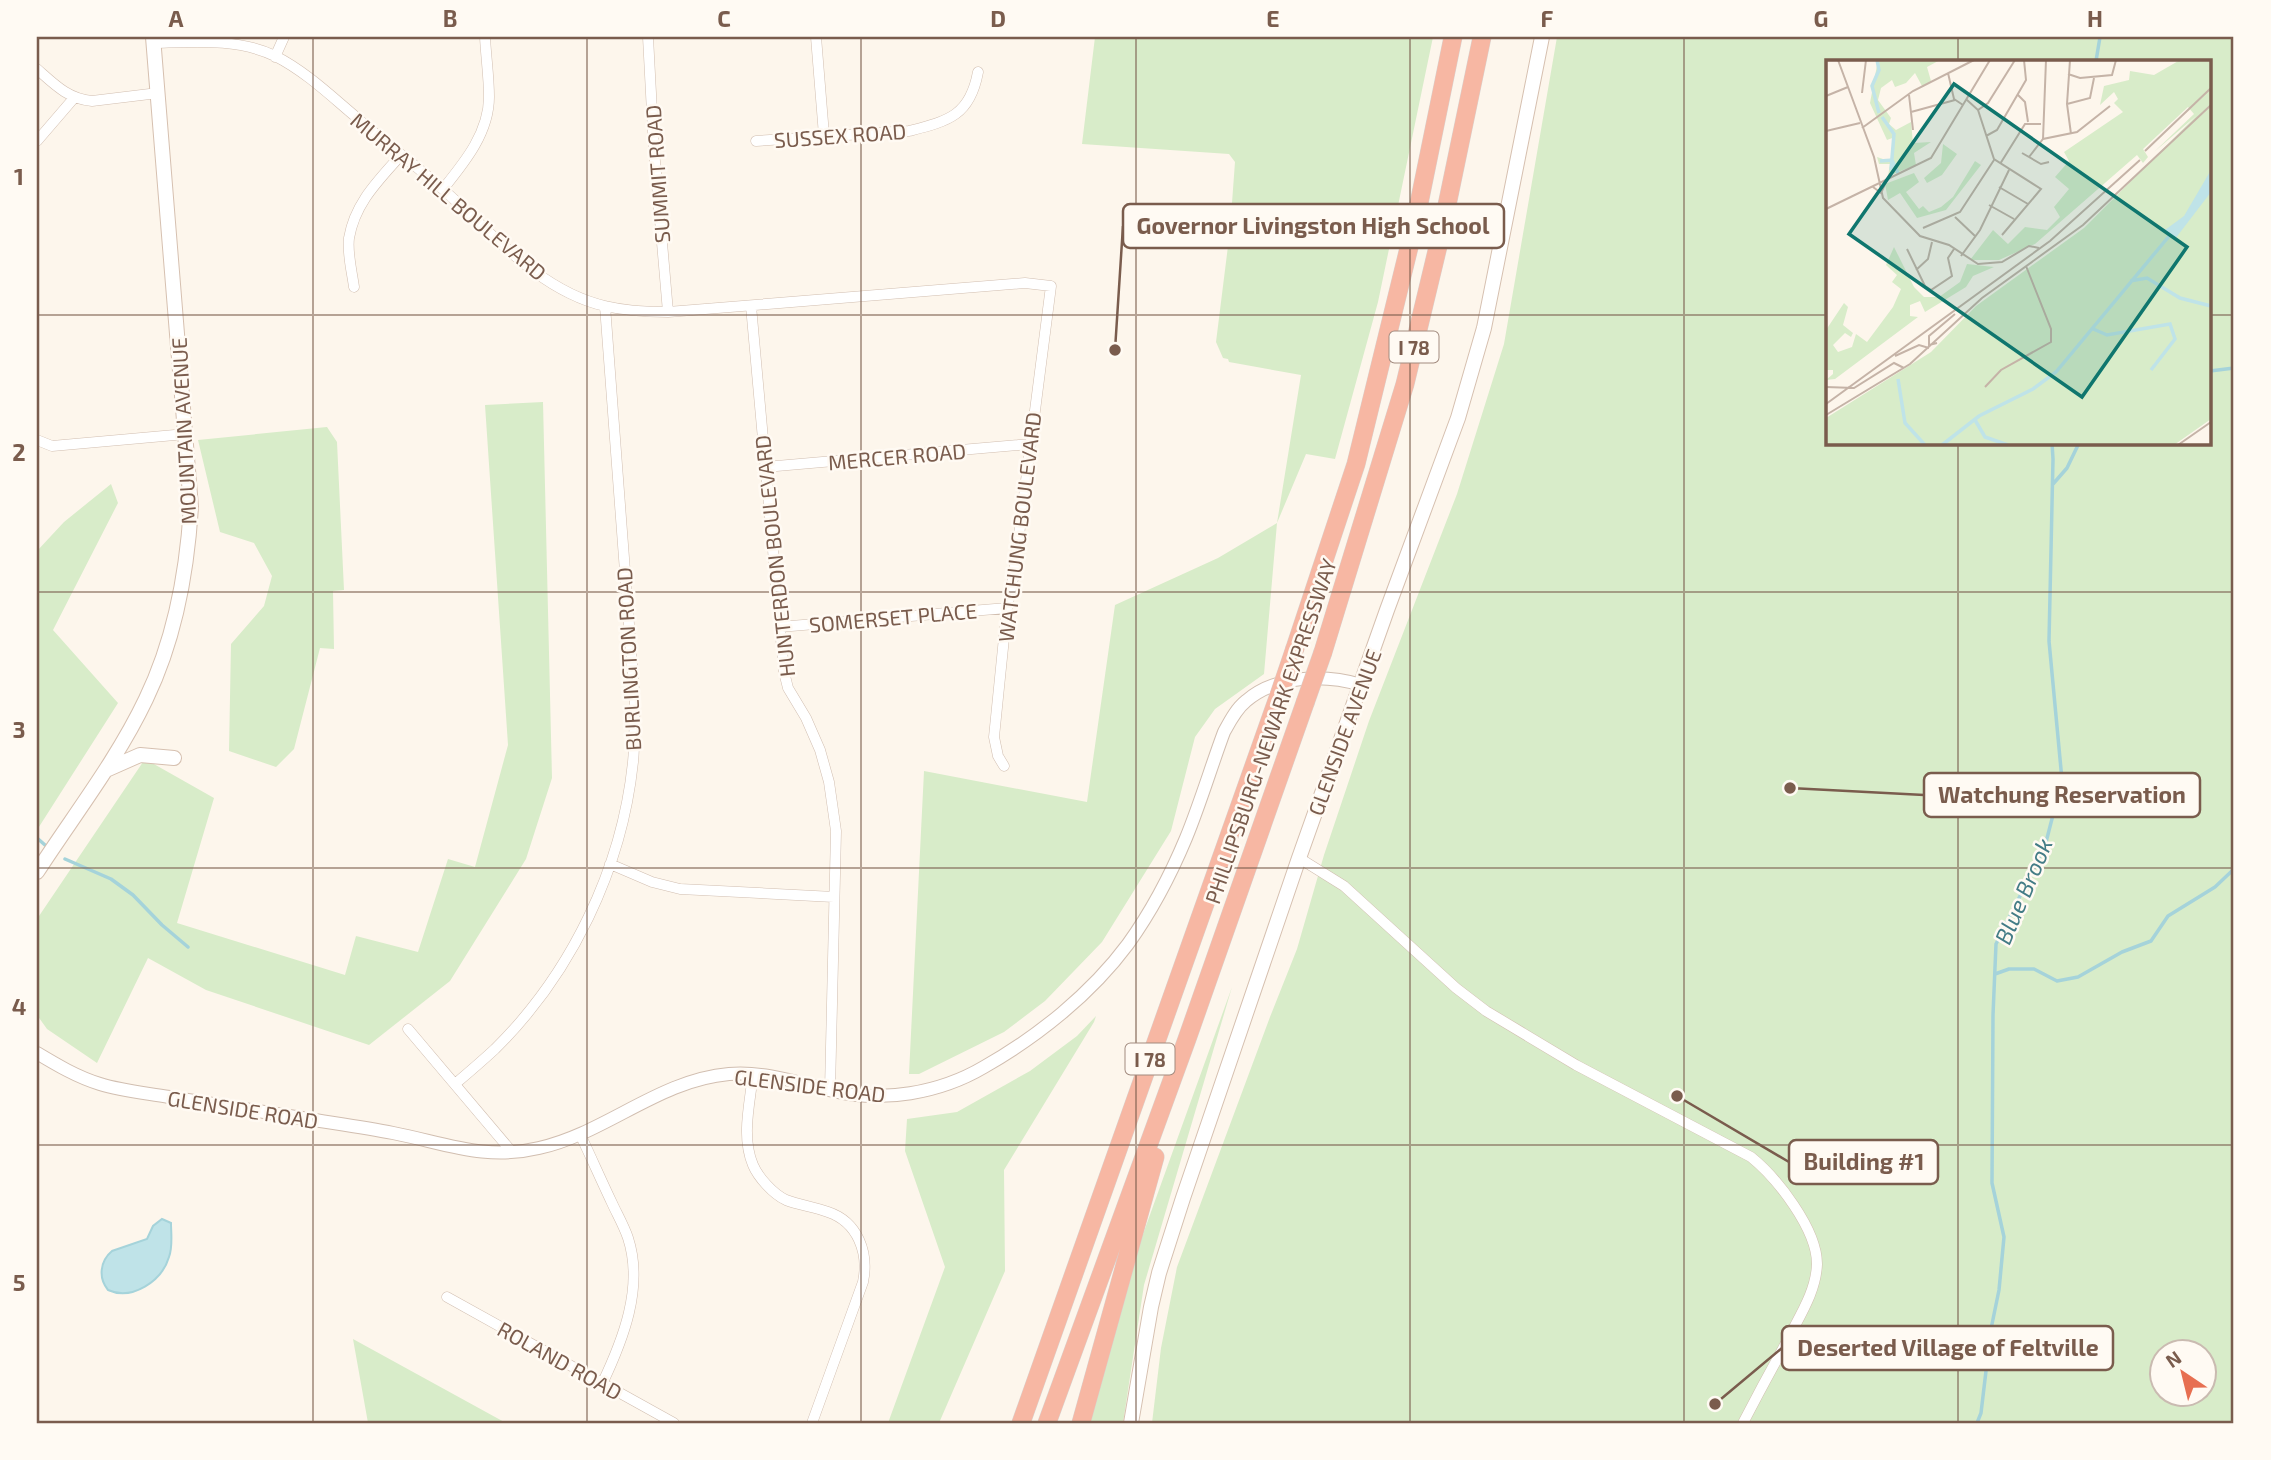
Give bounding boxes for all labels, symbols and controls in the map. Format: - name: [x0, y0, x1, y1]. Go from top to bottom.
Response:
- text: A: [168, 4, 184, 32]
- text: B: [443, 4, 457, 32]
- text: C: [717, 4, 731, 32]
- text: D: [990, 4, 1006, 32]
- text: E: [1266, 4, 1280, 32]
- text: F: [1541, 4, 1554, 32]
- text: G: [1814, 4, 1828, 32]
- text: H: [2087, 4, 2103, 32]
- inset map: [1826, 60, 2212, 444]
- street label: SUMMIT ROAD: [640, 104, 674, 244]
- street label: MURRAY HILL BOULEVARD: [346, 107, 552, 285]
- street label: SUSSEX ROAD: [773, 118, 907, 152]
- text: 1: [14, 162, 24, 190]
- callout: Governor Livingston High School: [1123, 204, 1504, 248]
- text: Governor Livingston High School: [1137, 211, 1490, 239]
- road number: I 78: [1390, 332, 1438, 362]
- street label: MOUNTAIN AVENUE: [166, 337, 200, 525]
- street label: WATCHUNG BOULEVARD: [992, 411, 1046, 643]
- street label: HUNTERDON BOULEVARD: [749, 434, 799, 678]
- text: 2: [12, 438, 26, 466]
- street label: MERCER ROAD: [827, 438, 967, 474]
- street label: PHILLIPSBURG-NEWARK EXPRESSWAY: [1199, 555, 1341, 907]
- street label: BURLINGTON ROAD: [611, 567, 645, 751]
- street label: SOMERSET PLACE: [808, 597, 978, 637]
- street label: GLENSIDE AVENUE: [1302, 645, 1386, 819]
- text: 3: [12, 715, 26, 743]
- callout: Watchung Reservation: [1924, 773, 2200, 817]
- text: Watchung Reservation: [1938, 780, 2186, 808]
- water label: Blue Brook: [1988, 834, 2058, 948]
- text: 4: [12, 992, 26, 1020]
- road number: I 78: [1126, 1044, 1174, 1074]
- street label: GLENSIDE ROAD: [733, 1063, 887, 1107]
- street label: GLENSIDE ROAD: [166, 1085, 320, 1133]
- callout: Building #1: [1789, 1140, 1938, 1184]
- text: Building #1: [1804, 1147, 1924, 1175]
- text: 5: [13, 1268, 25, 1296]
- street label: ROLAND ROAD: [493, 1316, 627, 1404]
- callout: Deserted Village of Feltville: [1782, 1326, 2113, 1370]
- text: Deserted Village of Feltville: [1797, 1333, 2099, 1361]
- north arrow: [2148, 1338, 2218, 1408]
- text: N: [2161, 1345, 2185, 1372]

